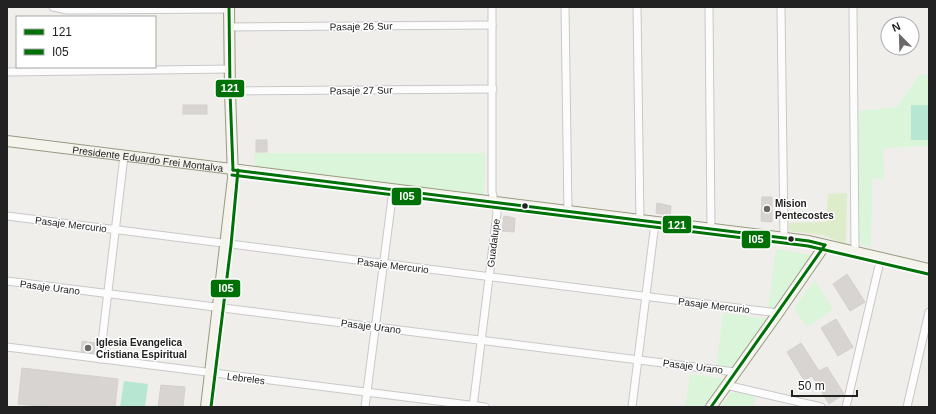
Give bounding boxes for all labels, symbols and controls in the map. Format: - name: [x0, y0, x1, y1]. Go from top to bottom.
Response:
- legend: [16, 16, 156, 68]
- north arrow: [880, 16, 920, 56]
- street label: Pasaje 26 Sur: [330, 20, 393, 33]
- text: N: [890, 20, 902, 34]
- text: 121: [52, 25, 72, 39]
- text: I05: [52, 45, 69, 59]
- line badge: 121: [215, 79, 245, 98]
- text: 121: [221, 82, 239, 94]
- street label: Pasaje 27 Sur: [330, 84, 393, 97]
- street label: Presidente Eduardo Frei Montalva: [72, 144, 224, 174]
- line badge: I05: [391, 187, 422, 206]
- text: I05: [399, 190, 415, 202]
- place label: Mision Pentecostes: [775, 198, 834, 221]
- unlabelled marker: [520, 201, 530, 211]
- marker: Mision Pentecostes: [762, 204, 772, 214]
- street label: Pasaje Mercurio: [34, 215, 108, 234]
- line badge: 121: [662, 215, 692, 234]
- street label: Guadalupe: [485, 218, 502, 268]
- text: 121: [668, 219, 686, 231]
- line badge: I05: [741, 230, 771, 249]
- text: I05: [748, 233, 764, 245]
- unlabelled marker: [786, 234, 796, 244]
- street label: Pasaje Mercurio: [356, 256, 430, 275]
- street label: Pasaje Urano: [19, 278, 81, 297]
- line badge: I05: [210, 279, 241, 298]
- text: I05: [218, 282, 234, 294]
- street label: Pasaje Mercurio: [677, 296, 751, 315]
- street label: Pasaje Urano: [340, 317, 402, 336]
- place label: Iglesia Evangelica Cristiana Espiritual: [96, 337, 187, 360]
- marker: Iglesia Evangelica Cristiana Espiritual: [83, 343, 93, 353]
- street label: Pasaje Urano: [662, 357, 724, 376]
- street label: Lebreles: [226, 371, 266, 386]
- scale bar: [792, 372, 857, 398]
- text: 50 m: [798, 379, 825, 393]

